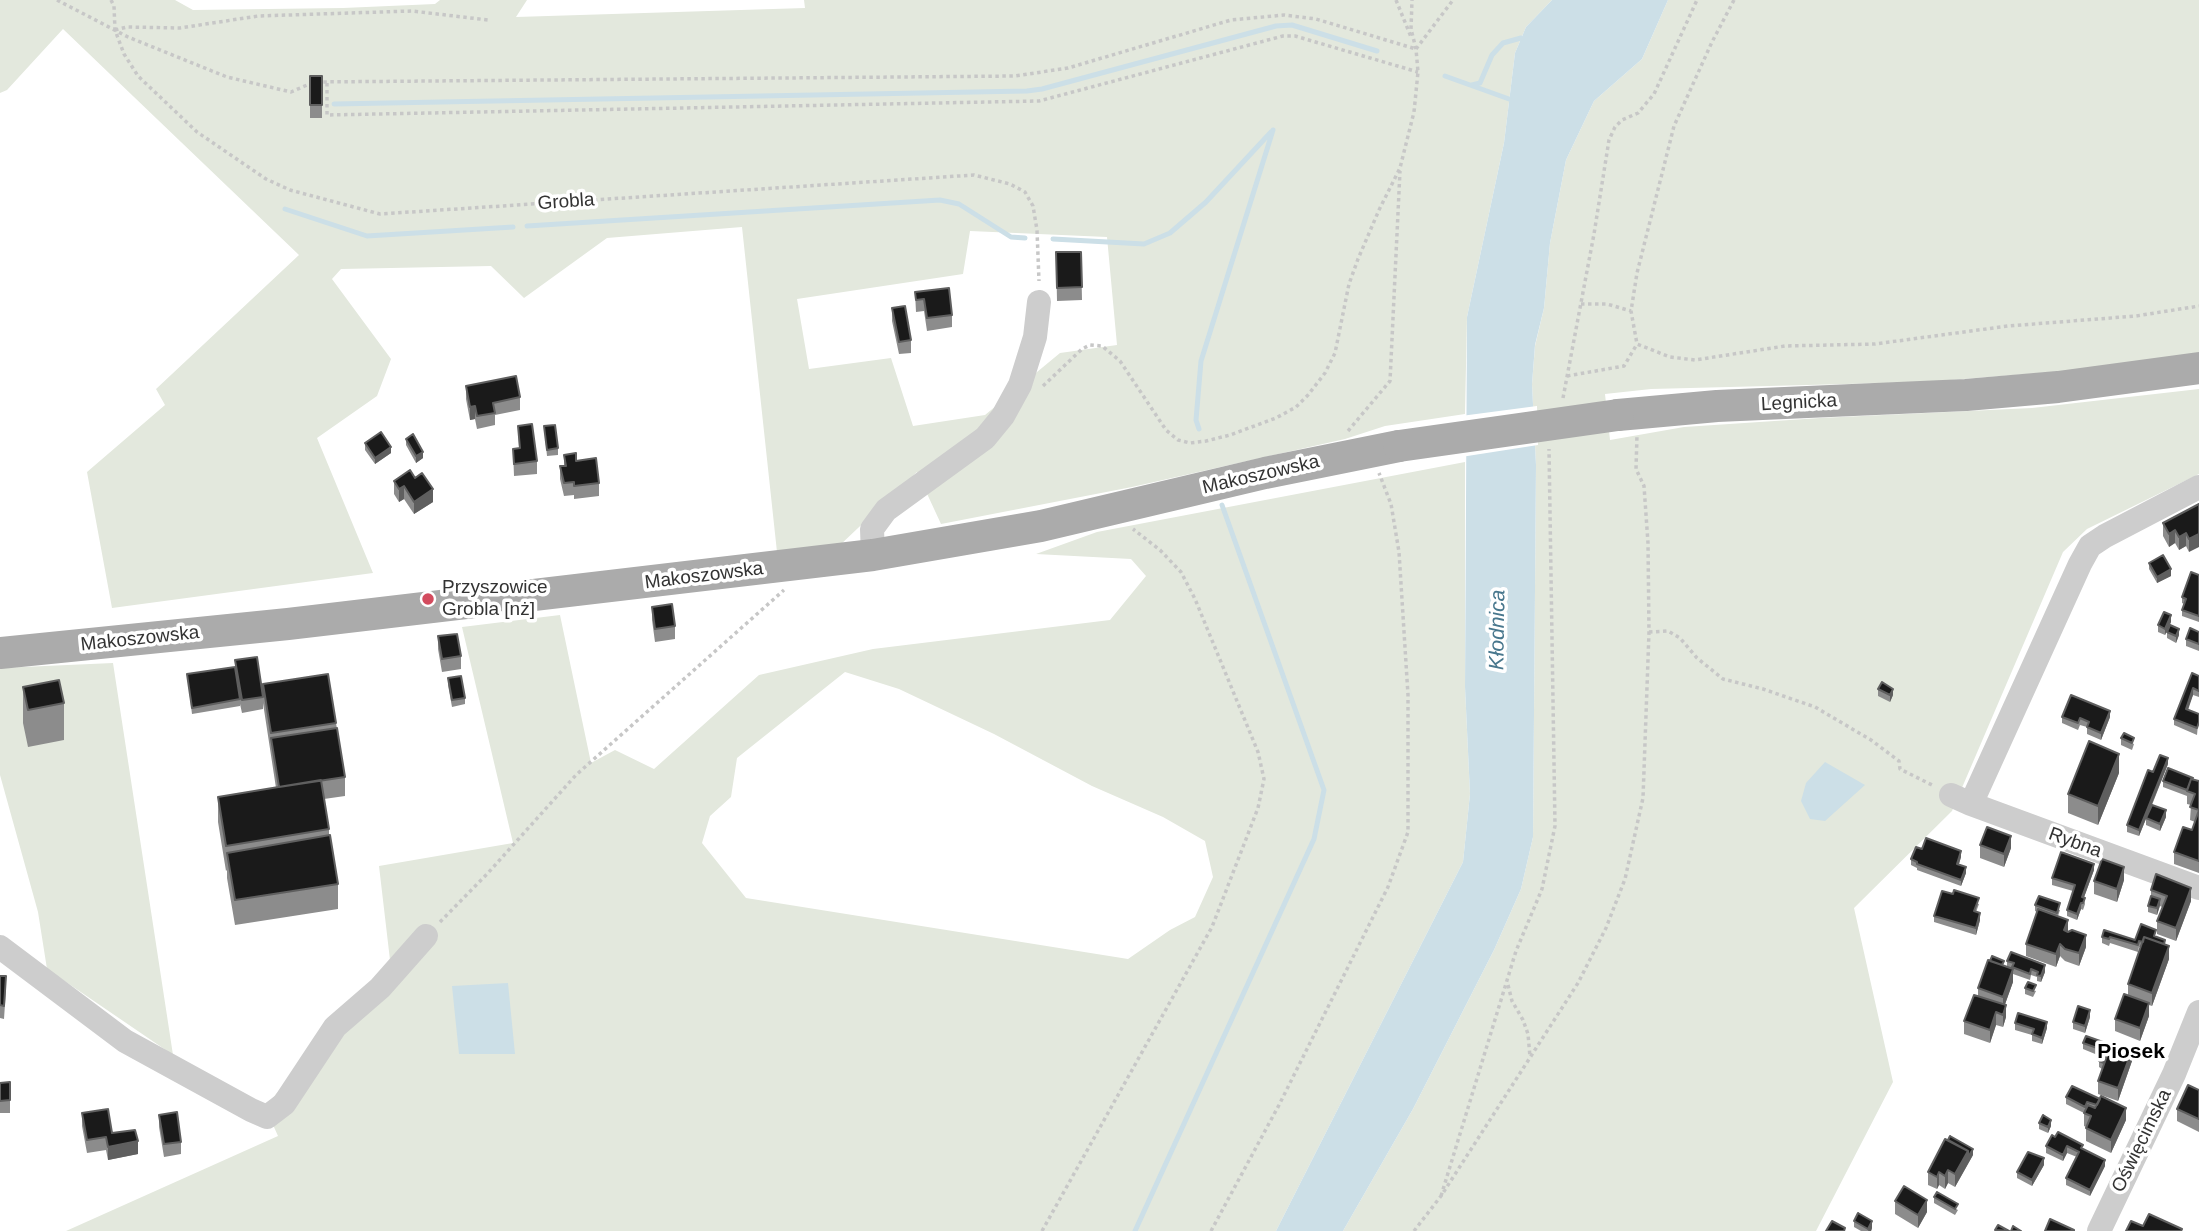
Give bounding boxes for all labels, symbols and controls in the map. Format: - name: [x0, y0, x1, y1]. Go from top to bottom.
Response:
- street label: Grobla: [537, 189, 595, 215]
- street label: Legnicka: [1760, 390, 1838, 416]
- street label: Makoszowska: [1200, 450, 1322, 500]
- street label: Makoszowska: [643, 557, 765, 595]
- place label: Przyszowice Grobla [nż]: [442, 577, 548, 621]
- water label: Kłodnica: [1485, 590, 1511, 670]
- marker: Przyszowice Grobla [nż]: [420, 591, 436, 607]
- street label: Makoszowska: [79, 621, 201, 657]
- street label: Rybna: [2045, 823, 2105, 863]
- district label: Piosek: [2097, 1039, 2165, 1065]
- street label: Oświęcimska: [2107, 1086, 2177, 1196]

